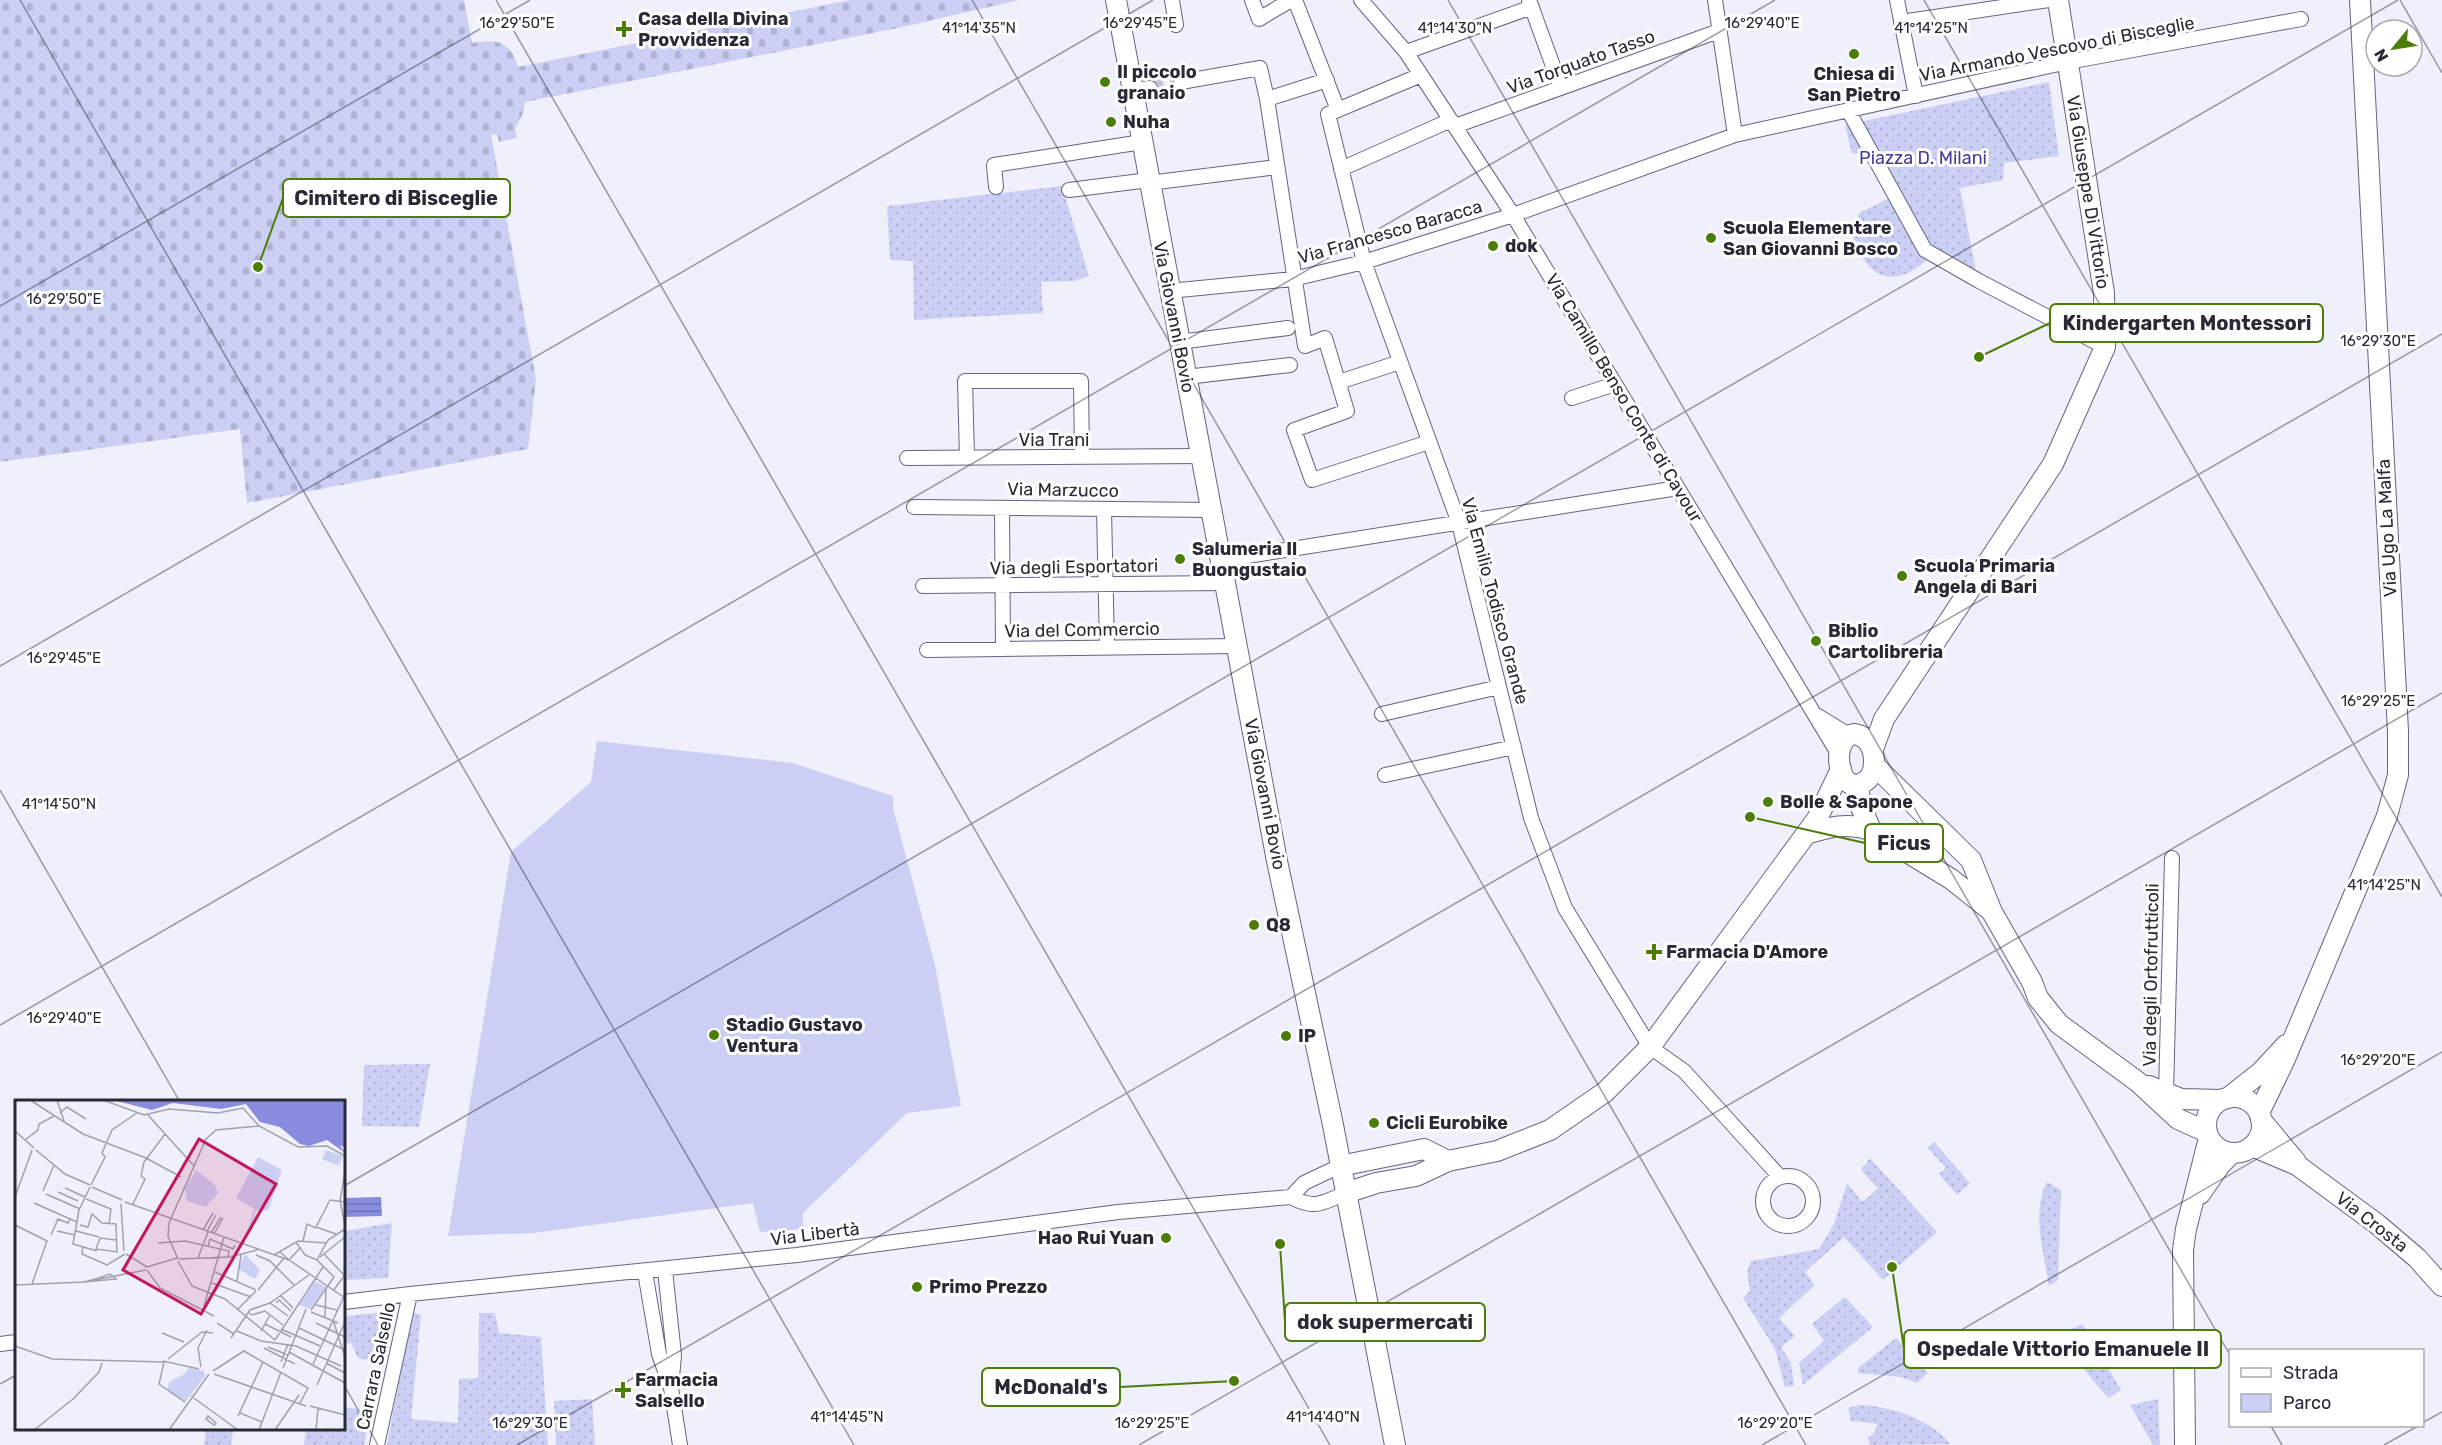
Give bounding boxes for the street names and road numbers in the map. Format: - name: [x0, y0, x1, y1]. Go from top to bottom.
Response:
- street label: Via Armando Vescovo di Bisceglie: [1918, 12, 2196, 86]
- street label: Via Torquato Tasso: [1504, 25, 1658, 99]
- street label: Via Giuseppe Di Vittorio: [2062, 94, 2114, 290]
- street label: Via Francesco Baracca: [1295, 195, 1485, 269]
- street label: Via Giovanni Bovio: [1149, 239, 1199, 395]
- street label: Via Camillo Benso Conte di Cavour: [1541, 269, 1707, 527]
- street label: Via Trani: [1019, 429, 1089, 451]
- street label: Via Ugo La Malfa: [2372, 458, 2402, 598]
- street label: Via Marzucco: [1007, 478, 1119, 502]
- street label: Via Emilio Todisco Grande: [1457, 495, 1533, 707]
- street label: Via degli Esportatori: [990, 555, 1158, 579]
- street label: Via del Commercio: [1004, 618, 1160, 642]
- street label: Via Giovanni Bovio: [1240, 716, 1290, 872]
- street label: Via degli Ortofrutticoli: [2138, 883, 2164, 1067]
- street label: Via Crosta: [2332, 1187, 2412, 1257]
- street label: Via Libertà: [769, 1218, 861, 1250]
- street label: Carrara Salsello: [352, 1300, 400, 1432]

